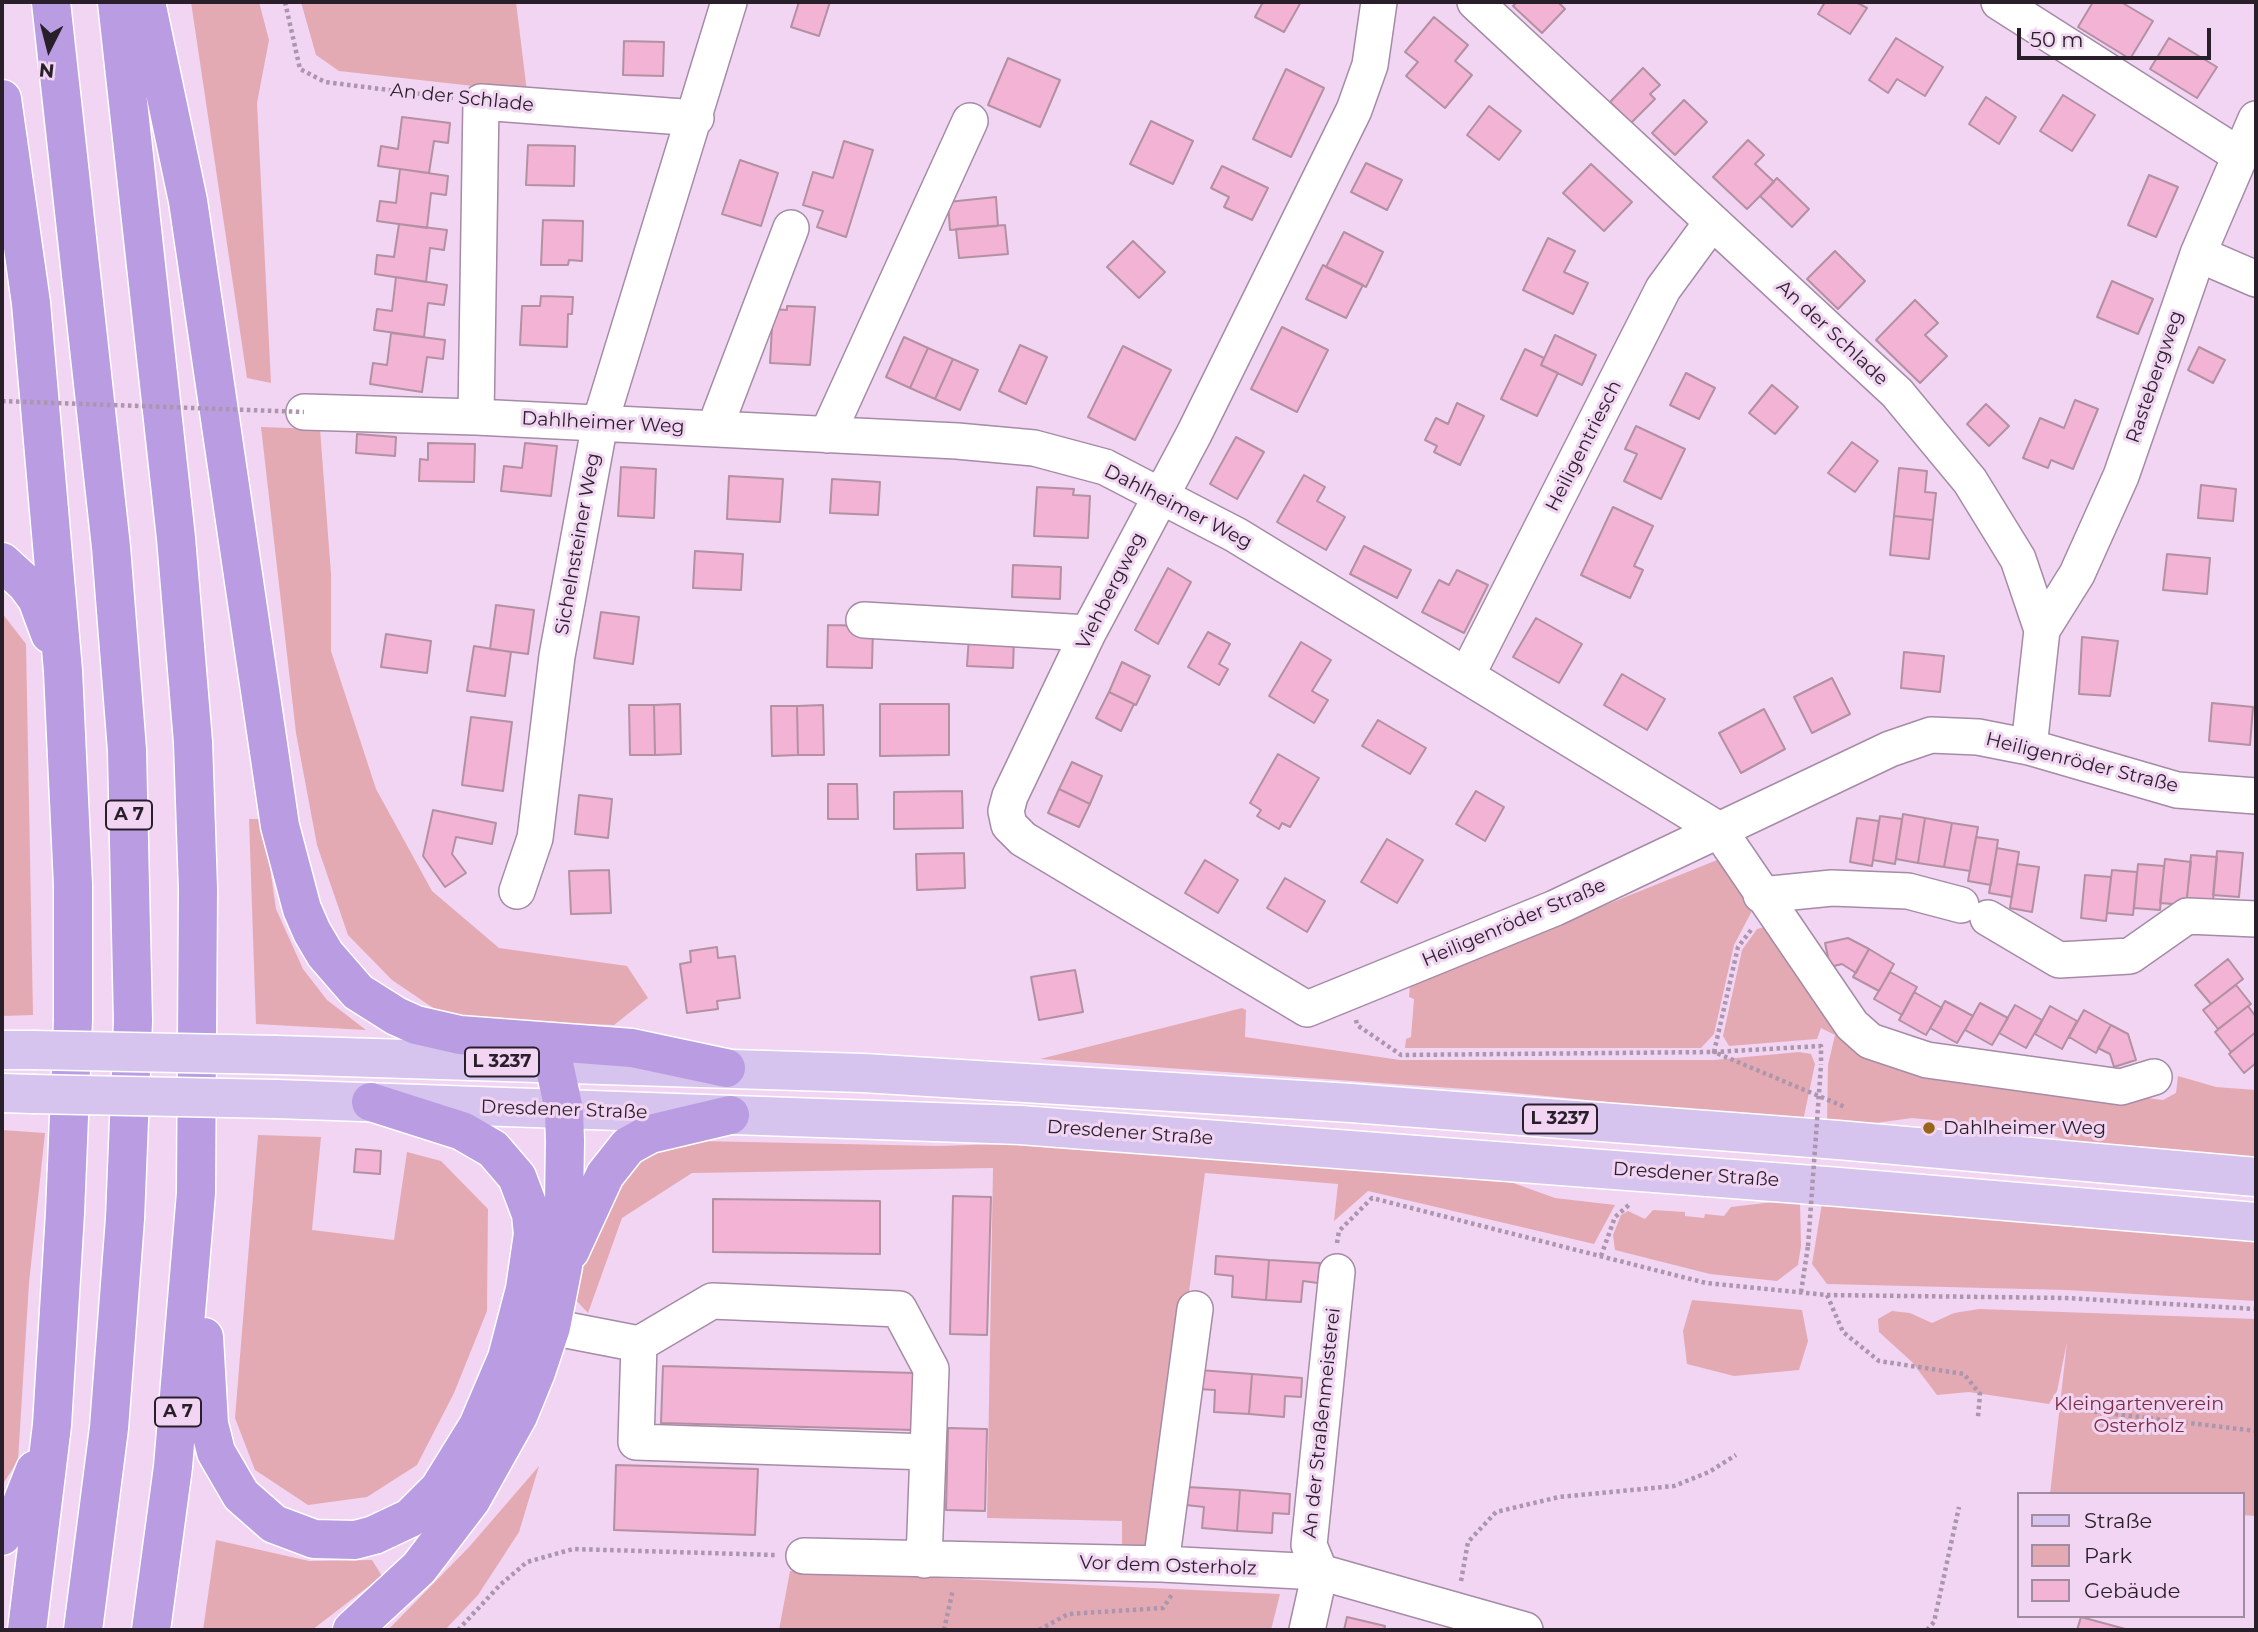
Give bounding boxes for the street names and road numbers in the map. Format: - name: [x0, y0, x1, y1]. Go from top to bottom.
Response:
- street label: An der Schlade: [389, 79, 535, 117]
- street label: An der Schlade: [1772, 276, 1892, 390]
- street label: Rastebergweg: [2122, 308, 2188, 446]
- street label: Heiligentriesch: [1541, 377, 1627, 515]
- street label: Dahlheimer Weg: [521, 407, 685, 439]
- street label: Sichelnsteiner Weg: [551, 451, 605, 637]
- street label: Dahlheimer Weg: [1100, 460, 1256, 554]
- street label: Viehbergweg: [1072, 529, 1150, 653]
- street label: Heiligenröder Straße: [1983, 728, 2181, 798]
- road number: A 7: [106, 800, 152, 830]
- street label: Heiligenröder Straße: [1419, 874, 1609, 972]
- road number: L 3237: [465, 1048, 539, 1077]
- street label: Dresdener Straße: [480, 1096, 648, 1124]
- road number: L 3237: [1523, 1104, 1597, 1134]
- street label: Dresdener Straße: [1046, 1116, 1214, 1150]
- street label: Dresdener Straße: [1612, 1158, 1780, 1192]
- street label: An der Straßenmeisterei: [1299, 1307, 1345, 1539]
- road number: A 7: [155, 1398, 201, 1427]
- street label: Vor dem Osterholz: [1079, 1552, 1257, 1580]

